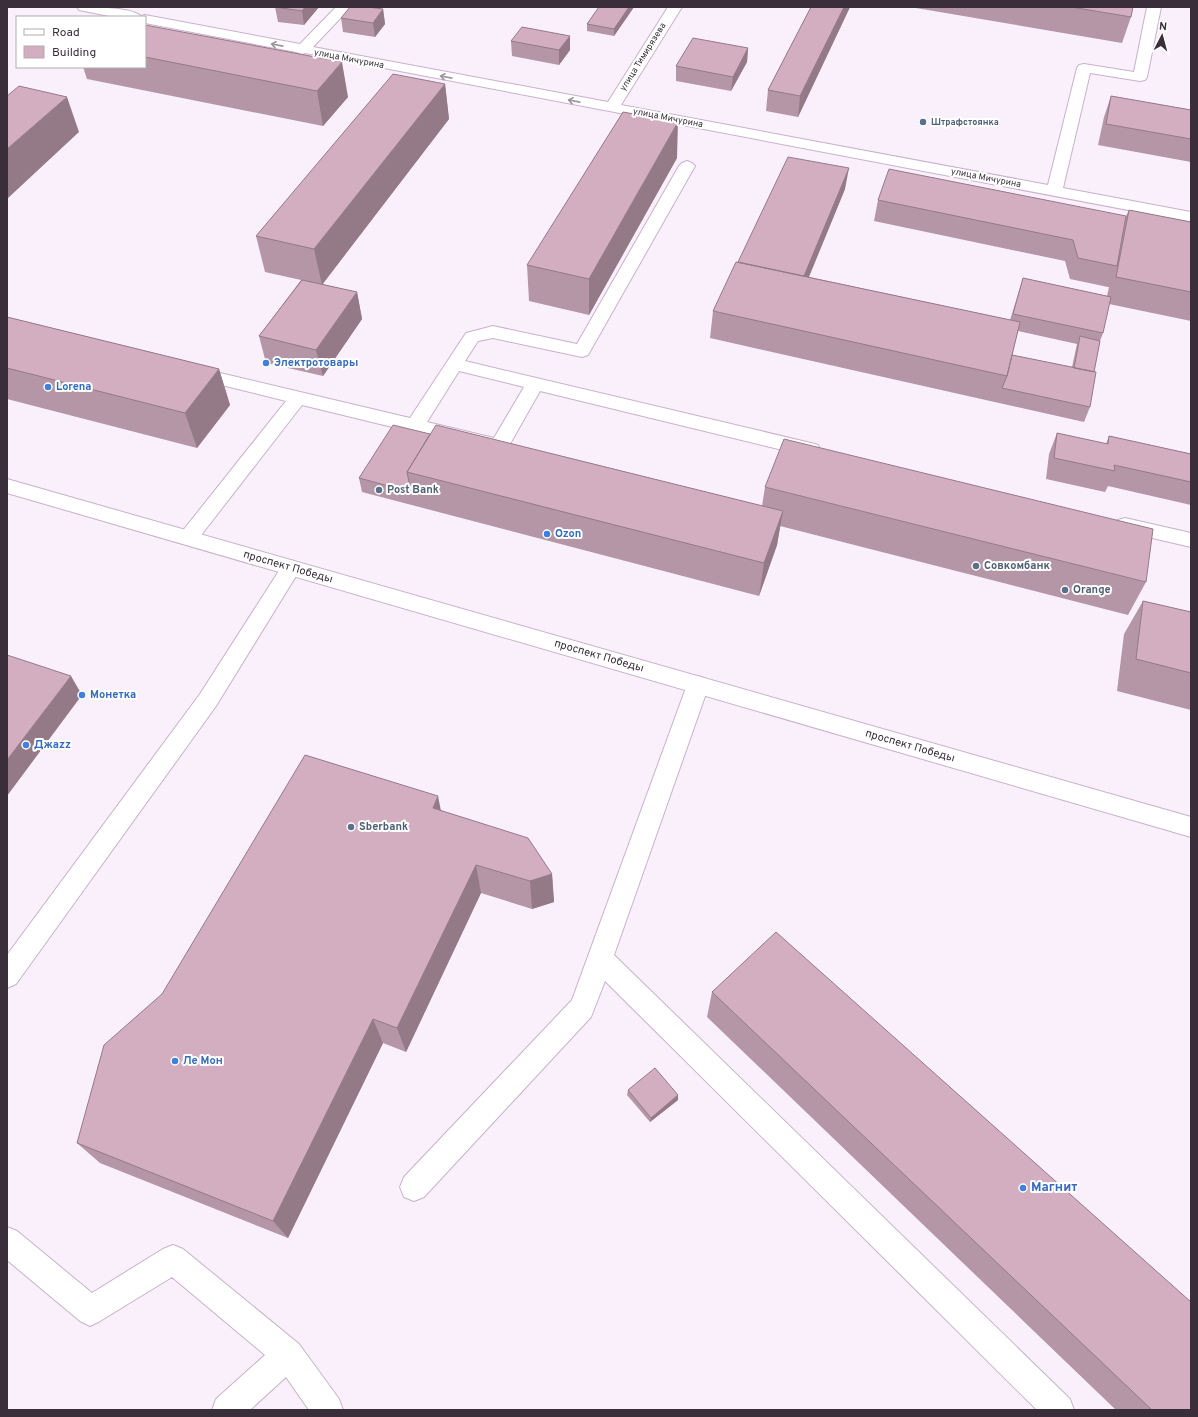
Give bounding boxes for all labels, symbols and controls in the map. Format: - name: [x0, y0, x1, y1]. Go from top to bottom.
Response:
- legend: [16, 16, 146, 68]
- north arrow: [1142, 16, 1182, 56]
- text: N: [1158, 20, 1168, 34]
- street label: улица Тимирязева: [618, 21, 669, 93]
- text: Road: [52, 25, 80, 41]
- one-way arrow: [271, 40, 284, 48]
- text: Building: [52, 45, 96, 61]
- street label: улица Мичурина: [313, 47, 385, 71]
- one-way arrow: [440, 72, 453, 80]
- one-way arrow: [568, 96, 581, 104]
- street label: улица Мичурина: [632, 106, 704, 130]
- marker: Штрафстоянка: [918, 117, 928, 127]
- place label: Штрафстоянка: [931, 117, 999, 128]
- street label: улица Мичурина: [950, 166, 1022, 190]
- place label: Электротовары: [274, 356, 358, 370]
- marker: Электротовары: [261, 358, 271, 368]
- place label: Lorena: [56, 380, 91, 394]
- marker: Lorena: [43, 382, 53, 392]
- place label: Post Bank: [387, 483, 439, 497]
- marker: Post Bank: [374, 485, 384, 495]
- place label: Ozon: [555, 527, 581, 541]
- marker: Ozon: [542, 529, 552, 539]
- street label: проспект Победы: [242, 548, 334, 586]
- place label: Совкомбанк: [984, 559, 1051, 573]
- marker: Совкомбанк: [971, 561, 981, 571]
- place label: Orange: [1073, 583, 1111, 597]
- marker: Orange: [1060, 585, 1070, 595]
- street label: проспект Победы: [553, 637, 645, 675]
- place label: Монетка: [90, 688, 136, 702]
- marker: Монетка: [77, 690, 87, 700]
- street label: проспект Победы: [864, 727, 956, 765]
- place label: Джаzz: [34, 738, 71, 752]
- marker: Джаzz: [21, 740, 31, 750]
- place label: Sberbank: [359, 820, 408, 834]
- marker: Sberbank: [346, 822, 356, 832]
- place label: Ле Мон: [183, 1054, 223, 1068]
- marker: Ле Мон: [170, 1056, 180, 1066]
- place label: Магнит: [1031, 1180, 1077, 1196]
- marker: Магнит: [1018, 1183, 1028, 1193]

